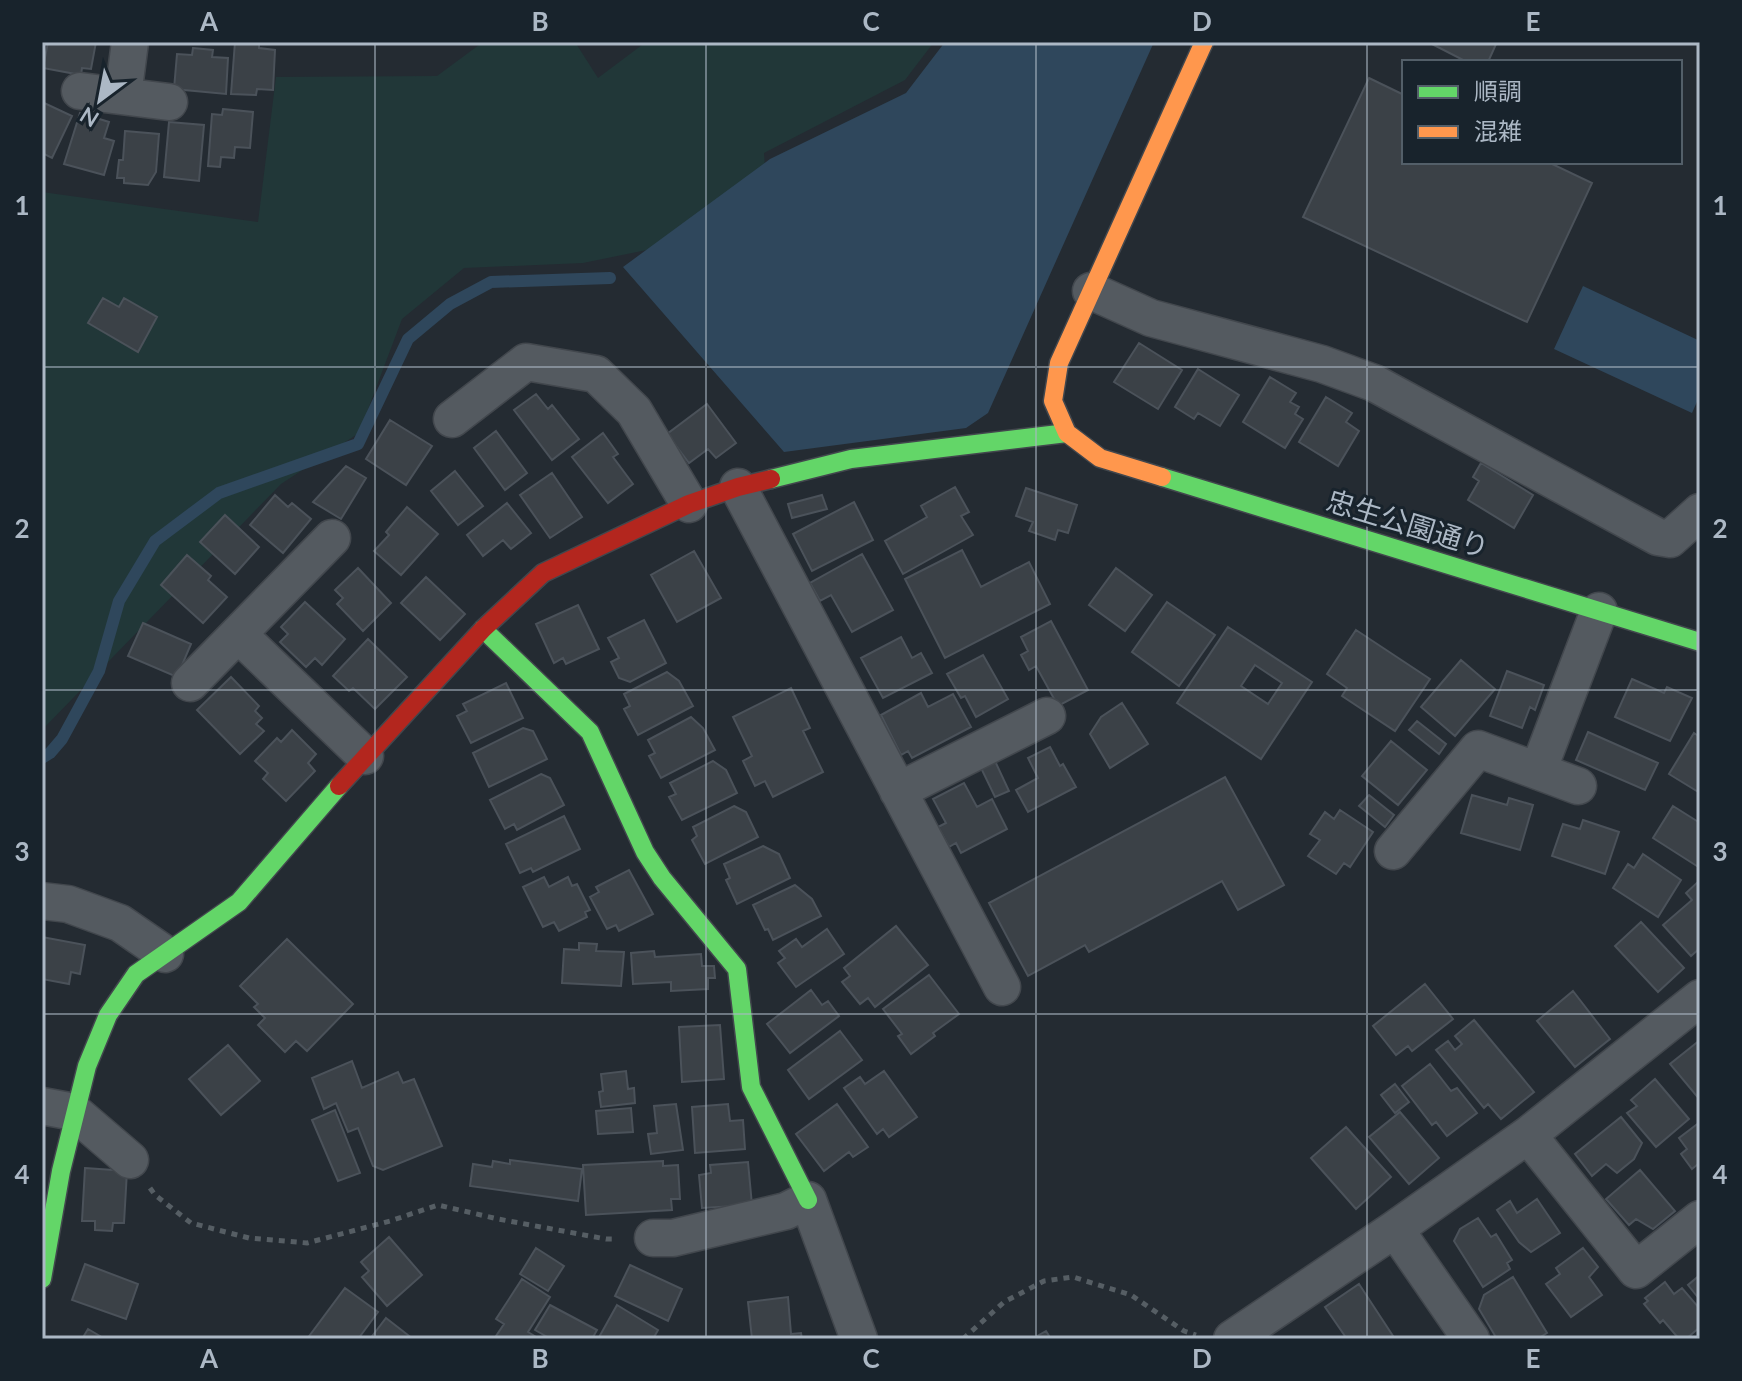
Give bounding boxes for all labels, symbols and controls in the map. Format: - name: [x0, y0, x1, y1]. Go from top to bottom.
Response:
- text: A: [199, 5, 219, 37]
- text: B: [531, 5, 549, 37]
- text: C: [862, 5, 880, 37]
- text: D: [1192, 5, 1212, 37]
- text: E: [1526, 5, 1540, 37]
- north arrow: [60, 60, 140, 140]
- legend: [1402, 60, 1682, 164]
- text: 順調: [1474, 76, 1522, 105]
- text: N: [75, 101, 103, 133]
- text: 混雑: [1474, 116, 1522, 145]
- text: 1: [14, 189, 30, 221]
- text: 1: [1712, 189, 1728, 221]
- street label: 忠生公園通り: [1323, 482, 1493, 564]
- text: 2: [14, 512, 30, 544]
- text: 2: [1712, 512, 1728, 544]
- text: 3: [14, 835, 30, 867]
- text: 3: [1712, 835, 1728, 867]
- text: 4: [14, 1158, 30, 1190]
- text: 4: [1712, 1158, 1728, 1190]
- text: A: [199, 1342, 219, 1374]
- text: B: [531, 1342, 549, 1374]
- text: C: [862, 1342, 880, 1374]
- text: D: [1192, 1342, 1212, 1374]
- text: E: [1526, 1342, 1540, 1374]

